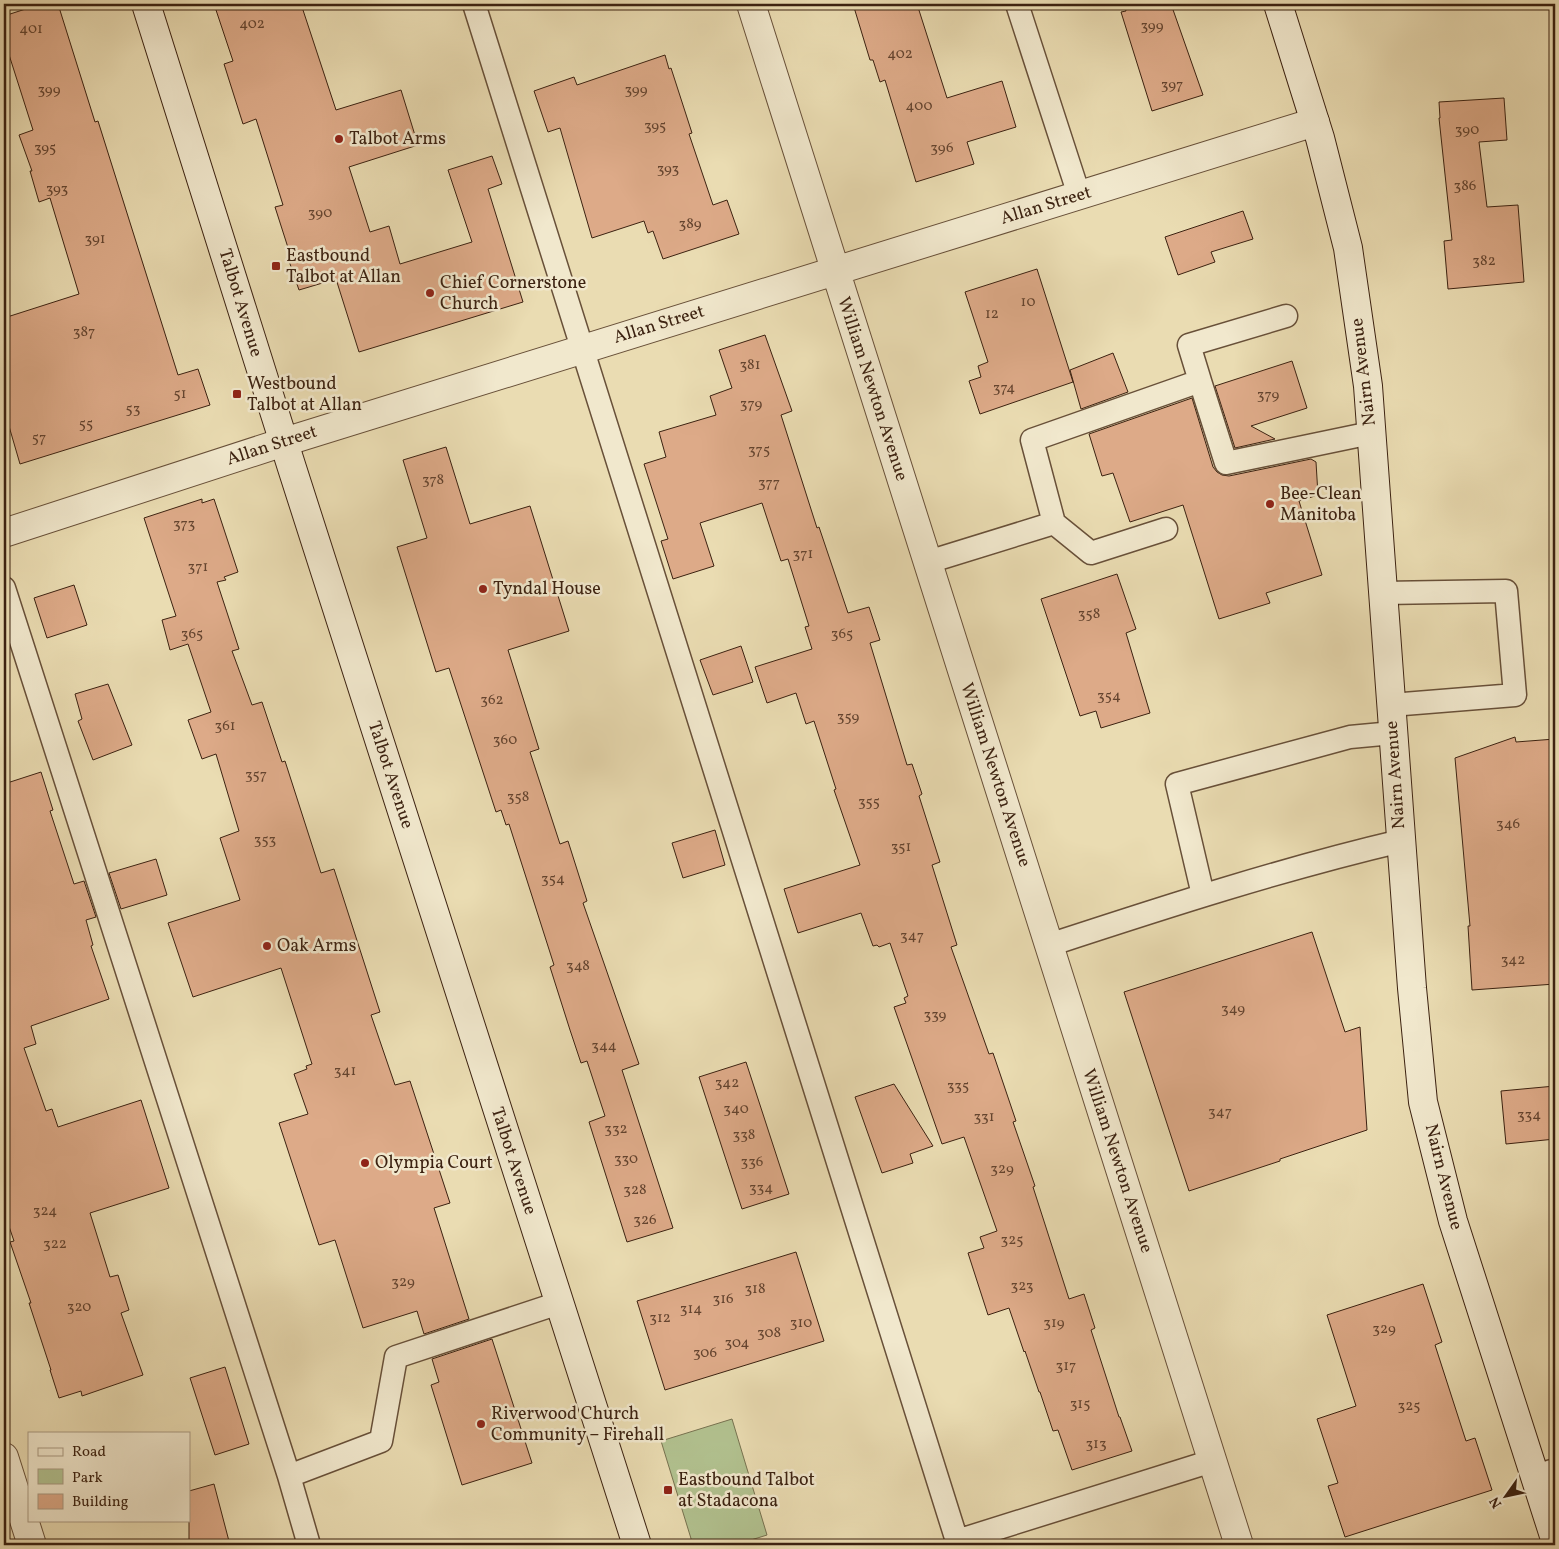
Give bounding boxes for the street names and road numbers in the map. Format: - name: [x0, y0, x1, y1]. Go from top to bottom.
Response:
- street label: Allan Street: [997, 180, 1095, 232]
- street label: Talbot Avenue: [212, 246, 268, 360]
- street label: William Newton Avenue: [830, 294, 914, 484]
- street label: Allan Street: [610, 299, 708, 351]
- street label: Nairn Avenue: [1345, 317, 1383, 427]
- street label: Allan Street: [223, 420, 321, 472]
- street label: William Newton Avenue: [953, 680, 1037, 870]
- street label: Talbot Avenue: [361, 718, 419, 832]
- street label: Nairn Avenue: [1380, 720, 1412, 830]
- street label: William Newton Avenue: [1075, 1066, 1159, 1256]
- street label: Talbot Avenue: [484, 1104, 542, 1218]
- street label: Nairn Avenue: [1418, 1121, 1468, 1233]

